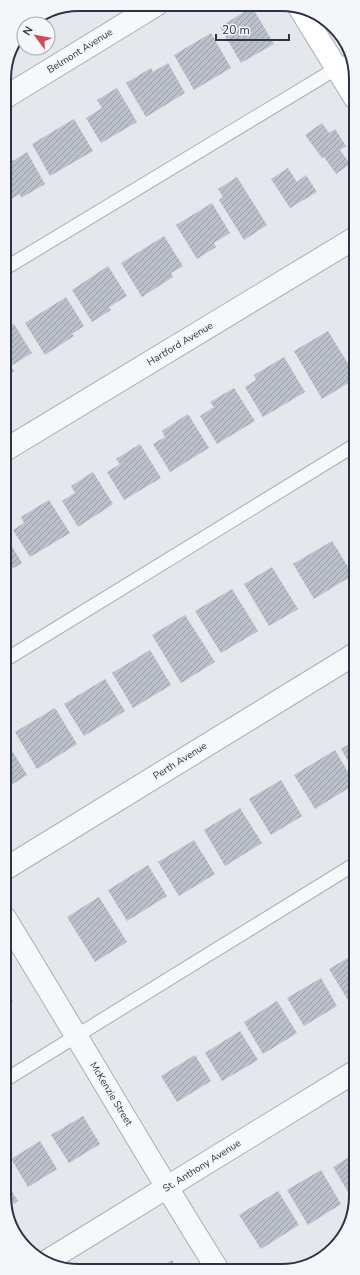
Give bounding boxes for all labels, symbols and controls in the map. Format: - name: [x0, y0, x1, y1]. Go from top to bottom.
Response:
- north arrow: [16, 16, 56, 56]
- scale bar: [216, 16, 289, 42]
- text: 20 m: [222, 22, 250, 38]
- text: N: [19, 23, 36, 38]
- street label: Belmont Avenue: [45, 25, 115, 77]
- street label: Hartford Avenue: [144, 319, 216, 369]
- street label: Perth Avenue: [150, 739, 210, 783]
- street label: McKenzie Street: [86, 1059, 136, 1129]
- street label: St. Anthony Avenue: [160, 1136, 244, 1196]

